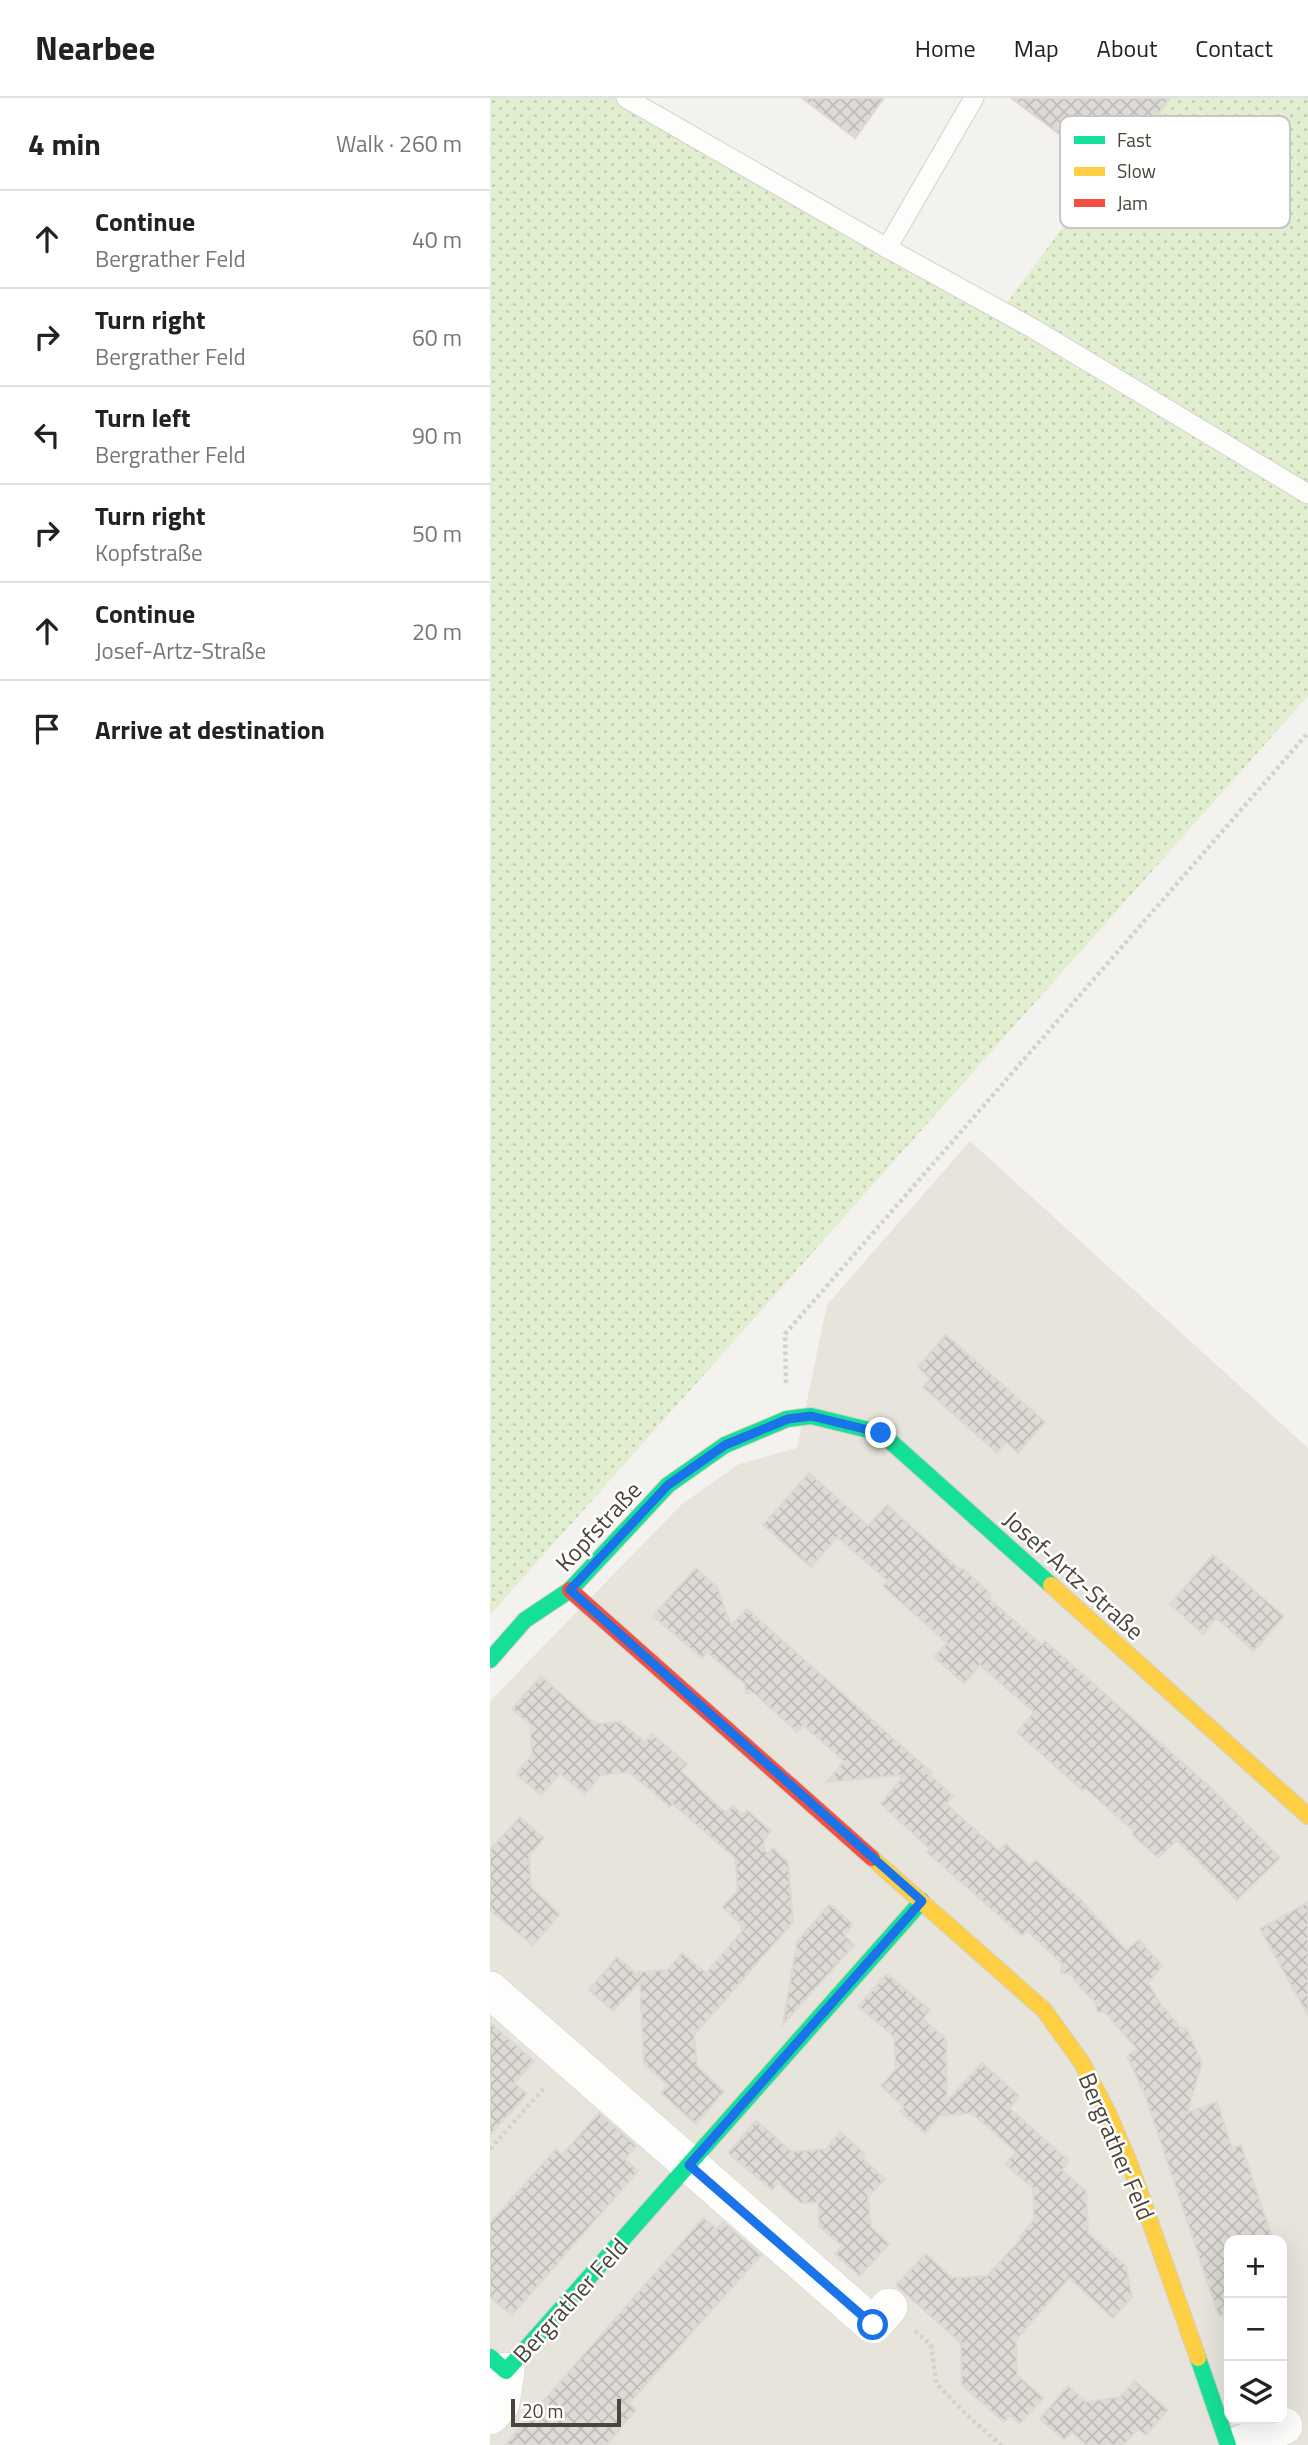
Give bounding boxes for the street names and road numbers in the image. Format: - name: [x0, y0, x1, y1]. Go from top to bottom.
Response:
- street label: Kopfstraße: [547, 1473, 649, 1579]
- street label: Josef-Artz-Straße: [996, 1502, 1152, 1648]
- street label: Bergrather Feld: [1070, 2067, 1164, 2225]
- street label: Bergrather Feld: [504, 2230, 636, 2370]

